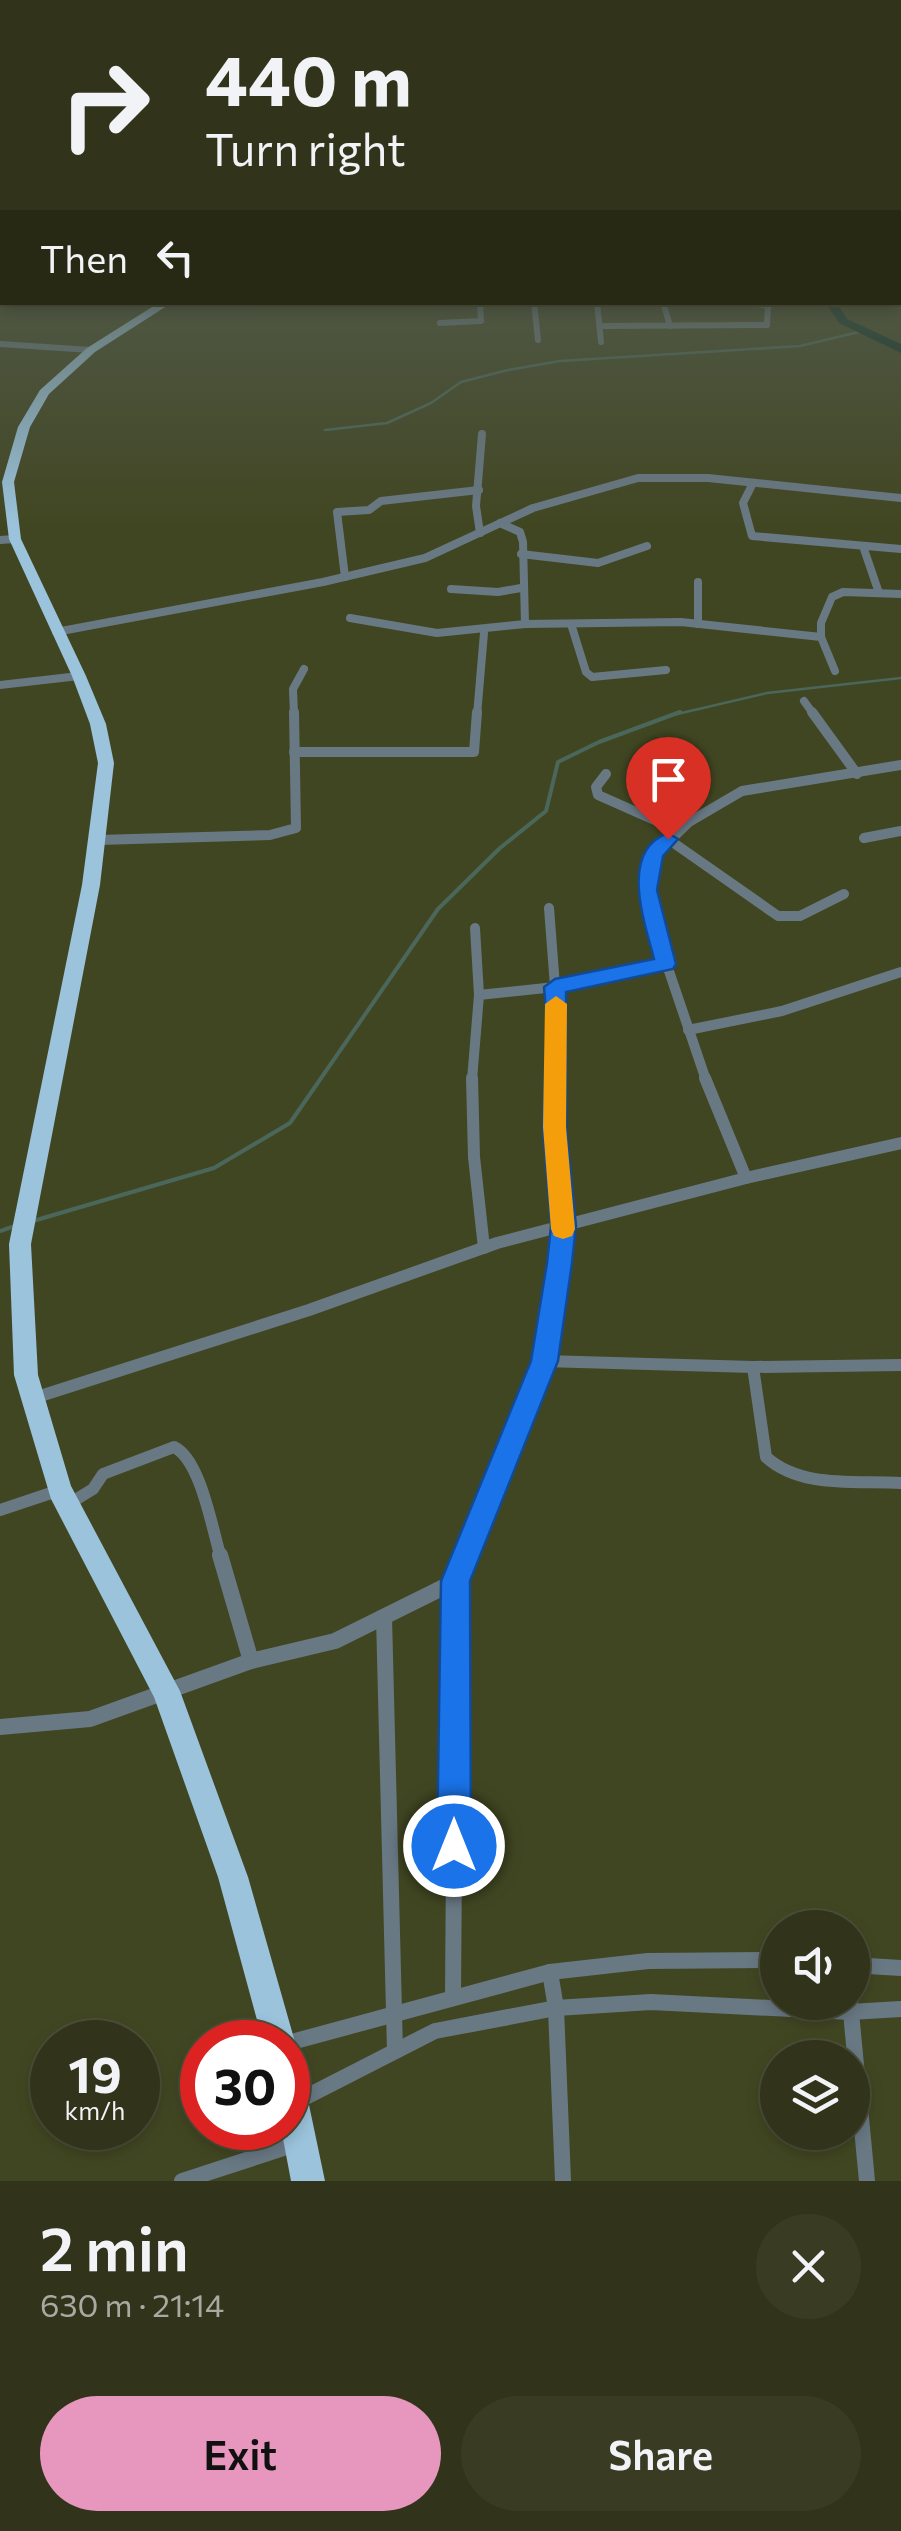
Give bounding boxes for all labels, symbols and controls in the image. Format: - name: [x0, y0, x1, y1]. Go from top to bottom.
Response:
- text: 440 m: [205, 35, 412, 120]
- icon: right: [40, 40, 170, 170]
- text: Turn right: [205, 120, 406, 175]
- icon: left: [148, 230, 203, 285]
- text: Then: [40, 234, 128, 281]
- pin: [626, 737, 711, 840]
- icon: arrive: [641, 752, 696, 807]
- position arrow: [402, 1794, 506, 1898]
- map controls: [760, 1910, 870, 2150]
- button: sound: [760, 1910, 870, 2020]
- speed limit sign: 30: [180, 2020, 310, 2150]
- button: layers: [760, 2040, 870, 2150]
- text: 19: [68, 2042, 122, 2103]
- text: km/h: [65, 2095, 125, 2125]
- text: 2 min: [40, 2210, 189, 2283]
- button: close: [756, 2214, 861, 2319]
- text: 630 m · 21:14: [40, 2284, 224, 2324]
- button: Exit: [40, 2396, 441, 2511]
- button: Share: [461, 2396, 861, 2511]

